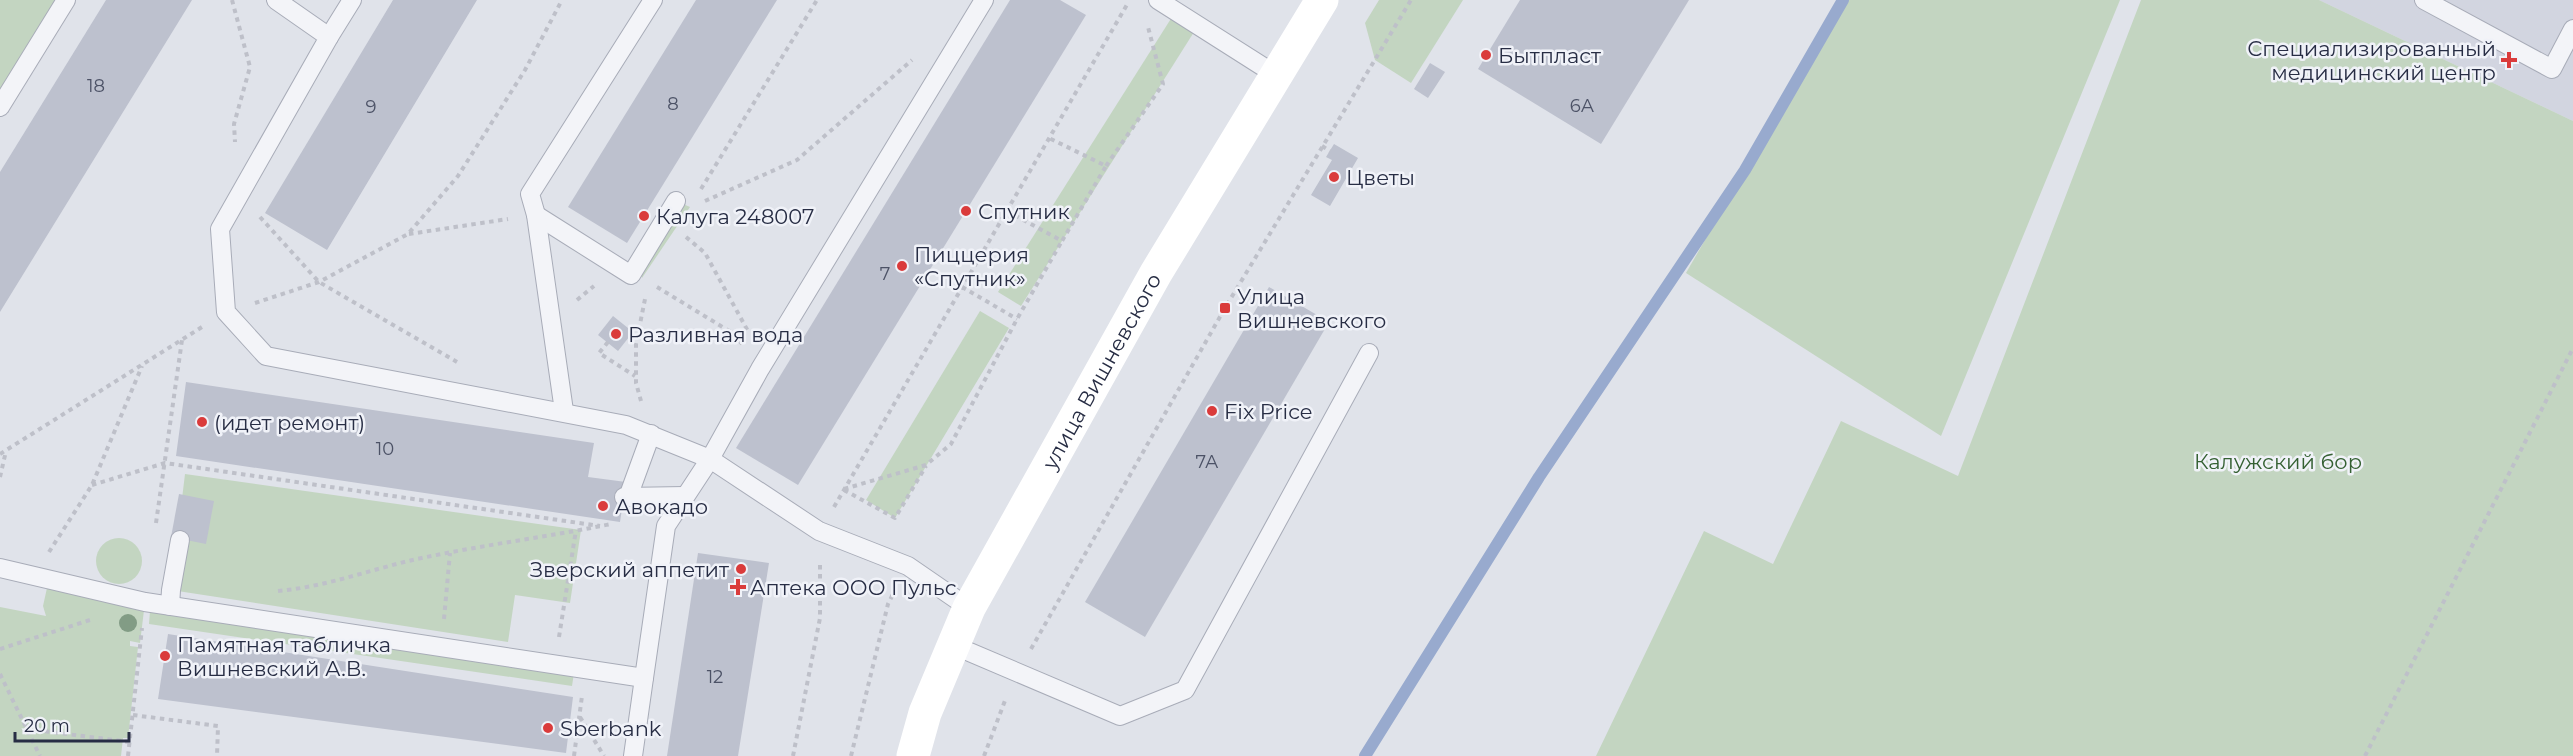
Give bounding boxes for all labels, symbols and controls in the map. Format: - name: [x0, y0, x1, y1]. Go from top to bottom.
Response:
- place label: Специализированный медицинский центр: [2247, 36, 2496, 85]
- place label: Бытпласт: [1498, 43, 1601, 68]
- marker: Бытпласт: [1479, 48, 1493, 62]
- marker: Специализированный медицинский центр: [2500, 51, 2518, 69]
- house number: 18: [87, 75, 105, 97]
- house number: 8: [667, 93, 679, 115]
- house number: 6А: [1570, 95, 1595, 117]
- house number: 9: [366, 96, 377, 118]
- place label: Цветы: [1346, 165, 1415, 190]
- marker: Цветы: [1327, 170, 1341, 184]
- place label: Спутник: [978, 199, 1070, 224]
- place label: Калуга 248007: [656, 204, 814, 229]
- marker: Спутник: [959, 204, 973, 218]
- marker: Калуга 248007: [637, 209, 651, 223]
- place label: Пиццерия «Спутник»: [914, 242, 1029, 291]
- marker: Пиццерия «Спутник»: [895, 259, 909, 273]
- house number: 7: [880, 263, 890, 285]
- street label: улица Вишневского: [1036, 269, 1166, 474]
- place label: Улица Вишневского: [1237, 284, 1386, 333]
- marker: Улица Вишневского: [1218, 301, 1232, 315]
- place label: Разливная вода: [628, 322, 803, 347]
- marker: Разливная вода: [609, 327, 623, 341]
- place label: Fix Price: [1224, 399, 1313, 424]
- marker: Fix Price: [1205, 404, 1219, 418]
- place label: (идет ремонт): [214, 410, 365, 435]
- marker: (идет ремонт): [195, 415, 209, 429]
- house number: 10: [376, 438, 394, 460]
- park label: Калужский бор: [2194, 449, 2362, 474]
- house number: 7А: [1196, 451, 1219, 473]
- place label: Авокадо: [615, 494, 708, 519]
- marker: Авокадо: [596, 499, 610, 513]
- place label: Зверский аппетит: [530, 557, 729, 582]
- marker: Зверский аппетит: [734, 562, 748, 576]
- place label: Аптека ООО Пульс: [750, 575, 957, 600]
- marker: Аптека ООО Пульс: [731, 580, 745, 594]
- place label: Памятная табличка Вишневский А.В.: [177, 632, 391, 681]
- marker: Памятная табличка Вишневский А.В.: [158, 649, 172, 663]
- house number: 12: [707, 666, 723, 688]
- scale bar: [15, 705, 129, 743]
- text: 20 m: [24, 715, 70, 737]
- place label: Sberbank: [560, 716, 662, 741]
- marker: Sberbank: [541, 721, 555, 735]

